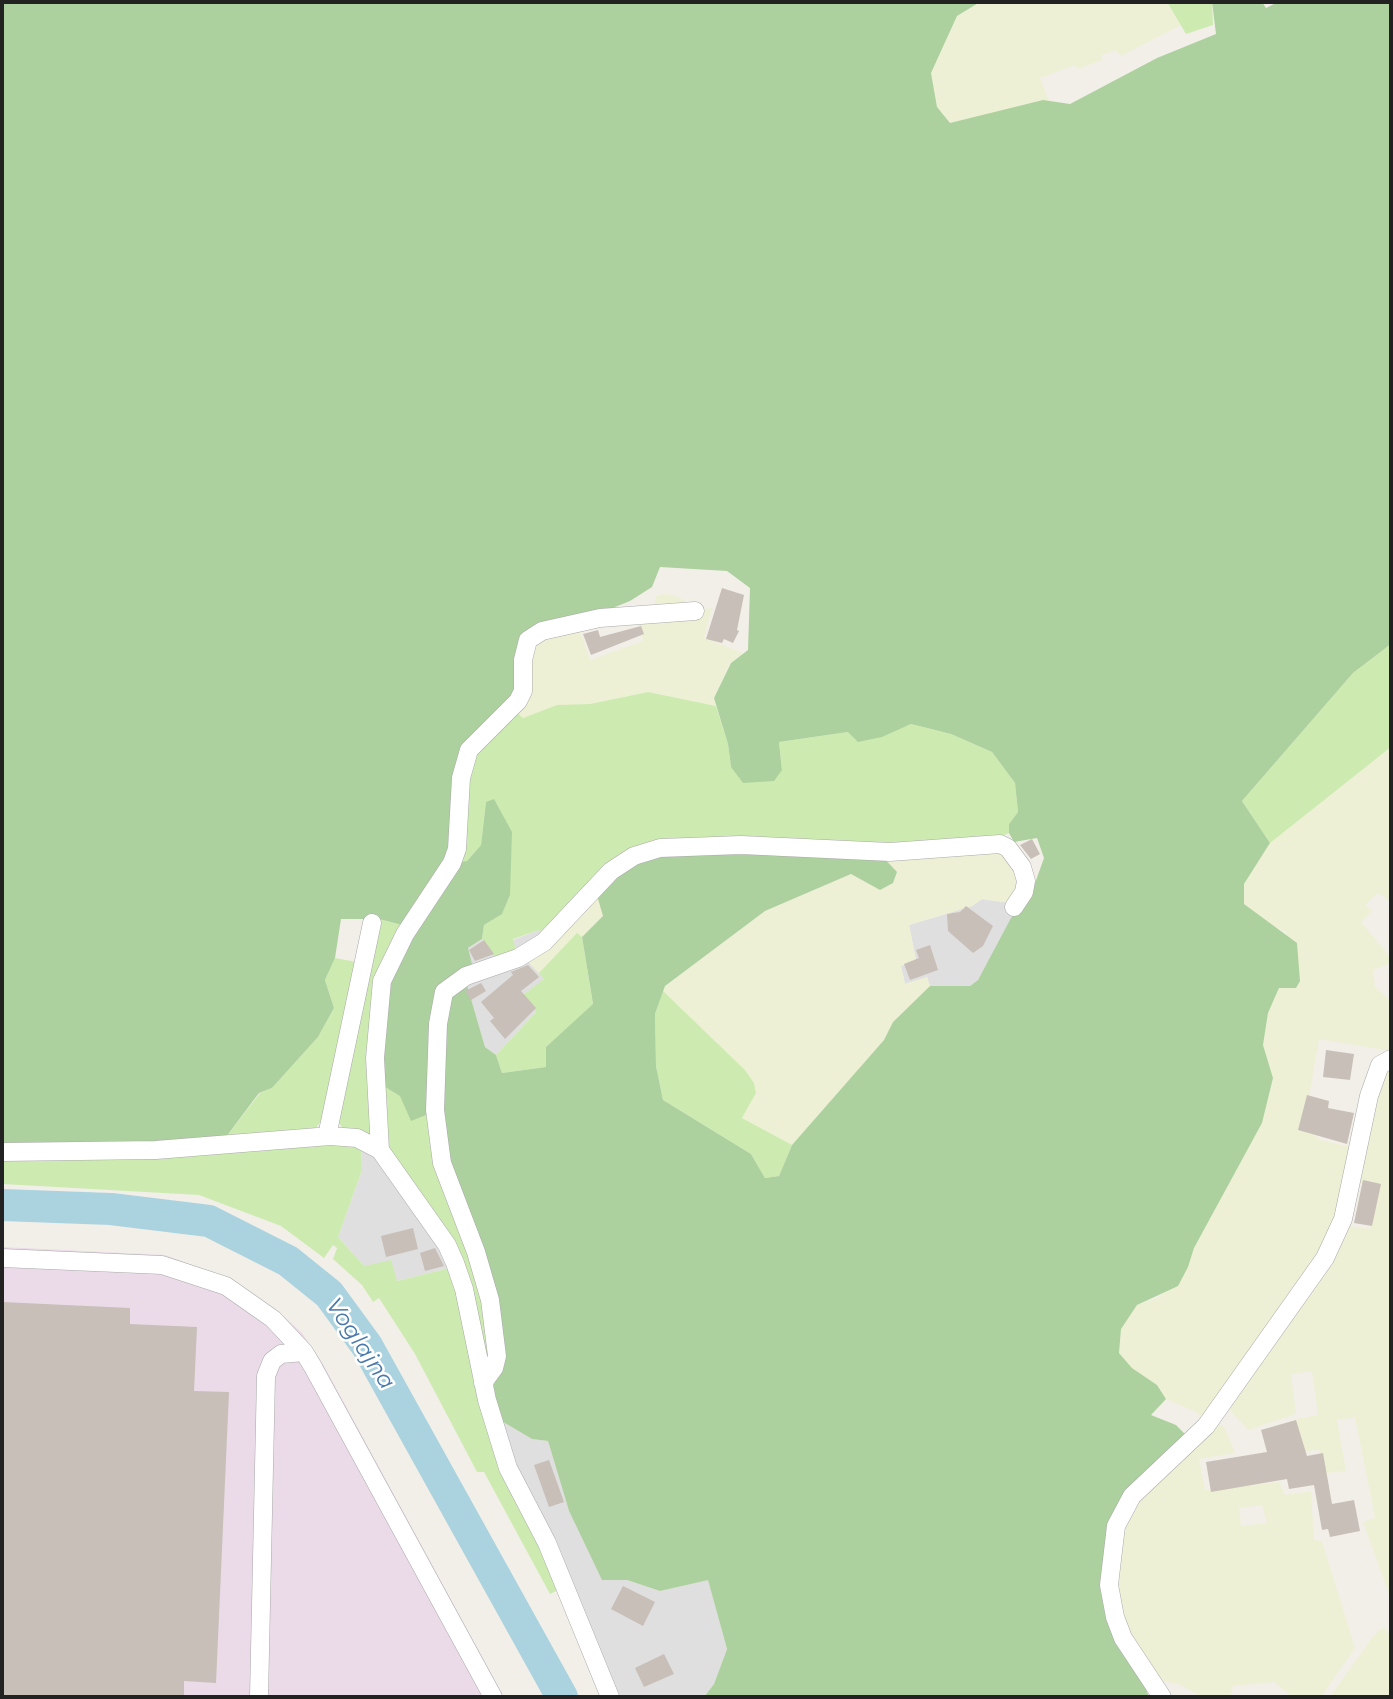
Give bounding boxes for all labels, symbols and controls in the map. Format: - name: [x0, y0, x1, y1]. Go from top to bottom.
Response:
- water label: Voglajna: [319, 1293, 401, 1395]

